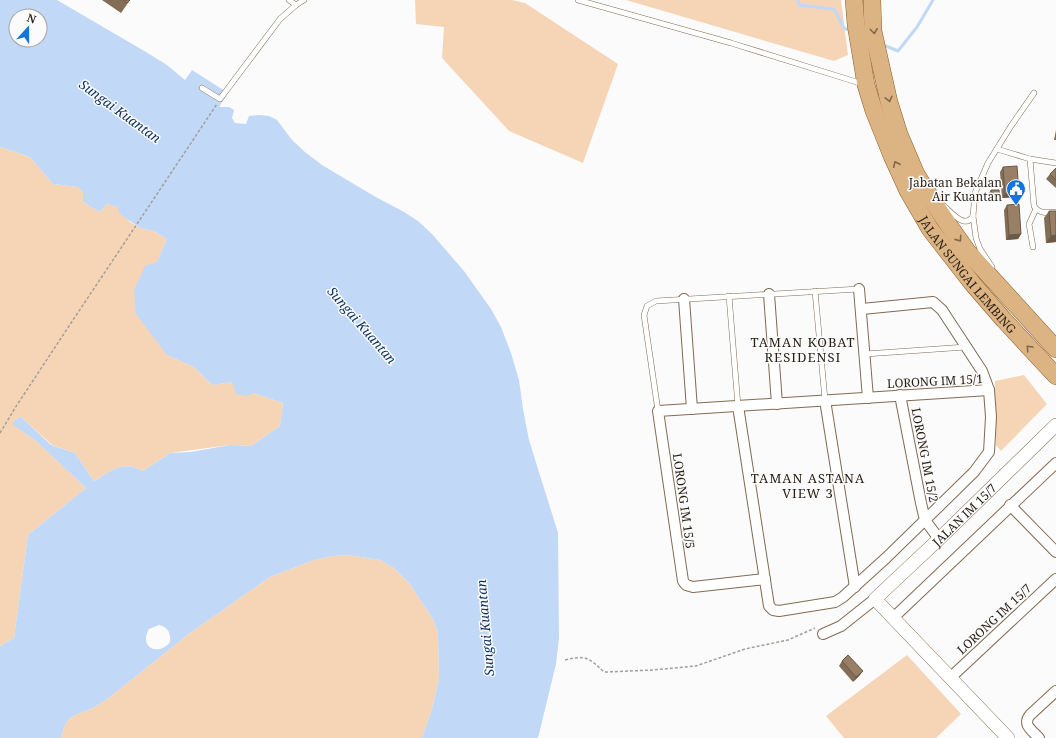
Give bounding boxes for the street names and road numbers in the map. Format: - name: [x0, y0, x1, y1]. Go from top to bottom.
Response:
- street label: JALAN SUNGAI LEMBING: [915, 212, 1021, 337]
- street label: LORONG IM 15/1: [887, 370, 983, 392]
- street label: LORONG IM 15/2: [907, 406, 943, 504]
- street label: LORONG IM 15/5: [669, 452, 699, 550]
- street label: JALAN IM 15/7: [927, 479, 1000, 551]
- street label: LORONG IM 15/7: [953, 580, 1035, 658]

